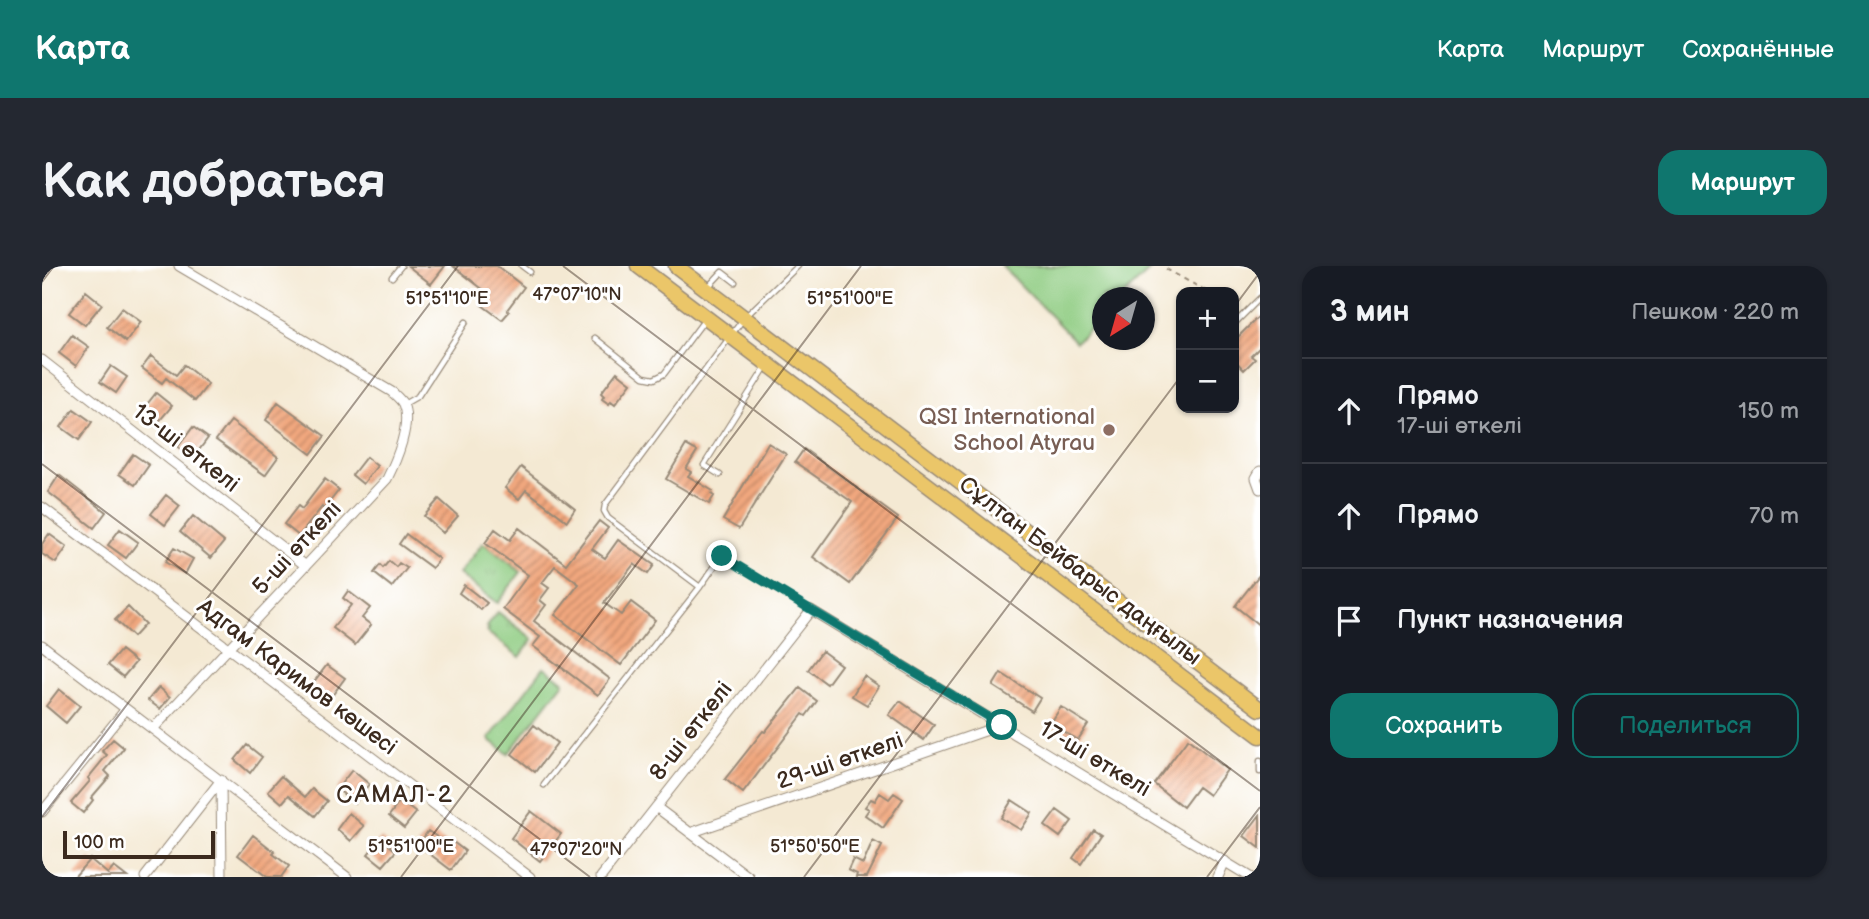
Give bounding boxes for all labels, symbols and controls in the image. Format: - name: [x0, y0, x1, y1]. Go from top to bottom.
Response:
- text: Карта: [35, 29, 130, 69]
- text: Карта: [1437, 35, 1504, 64]
- text: Маршрут: [1542, 35, 1644, 64]
- text: Сохранённые: [1682, 35, 1834, 64]
- button: Маршрут: [1658, 150, 1827, 215]
- text: Как добраться: [42, 153, 386, 212]
- text: 47°07'10"N: [532, 284, 622, 305]
- north arrow: [1092, 287, 1155, 350]
- map controls: [1176, 287, 1239, 413]
- button: +: [1176, 287, 1239, 350]
- text: 51°51'10"E: [405, 288, 489, 309]
- text: 51°51'00"E: [807, 288, 893, 309]
- text: 3 мин: [1330, 294, 1410, 330]
- text: Пешком · 220 m: [1631, 298, 1799, 326]
- button: −: [1176, 350, 1239, 413]
- text: Прямо: [1397, 381, 1479, 412]
- icon: ahead: [1330, 392, 1368, 430]
- text: 150 m: [1738, 397, 1799, 425]
- street label: 13-ші өткелі: [127, 398, 245, 498]
- place label: QSI International School Atyrau: [919, 403, 1095, 457]
- text: 17-ші өткелі: [1397, 412, 1522, 440]
- marker: QSI International School Atyrau: [1101, 422, 1117, 438]
- street label: Сұлтан Бейбарыс даңғылы: [953, 471, 1207, 671]
- street label: 5-ші өткелі: [247, 495, 347, 601]
- icon: ahead: [1330, 497, 1368, 535]
- text: Прямо: [1397, 500, 1479, 531]
- text: 70 m: [1749, 502, 1799, 530]
- route end: [706, 540, 737, 571]
- street label: Адгам Каримов көшесі: [191, 592, 402, 761]
- icon: arrive: [1330, 602, 1368, 640]
- text: Пункт назначения: [1397, 605, 1623, 636]
- street label: 8-ші өткелі: [644, 676, 738, 786]
- button: Сохранить: [1330, 693, 1558, 758]
- button: Поделиться: [1572, 693, 1799, 758]
- route start: [986, 709, 1017, 740]
- street label: 17-ші өткелі: [1034, 715, 1156, 803]
- street label: 29-ші өткелі: [773, 726, 907, 796]
- district label: САМАЛ-2: [336, 780, 454, 809]
- scale bar: [63, 828, 215, 860]
- text: 100 m: [74, 831, 125, 854]
- text: 51°51'00"E: [368, 836, 454, 857]
- text: 51°50'50"E: [770, 836, 860, 857]
- text: 47°07'20"N: [529, 839, 623, 860]

